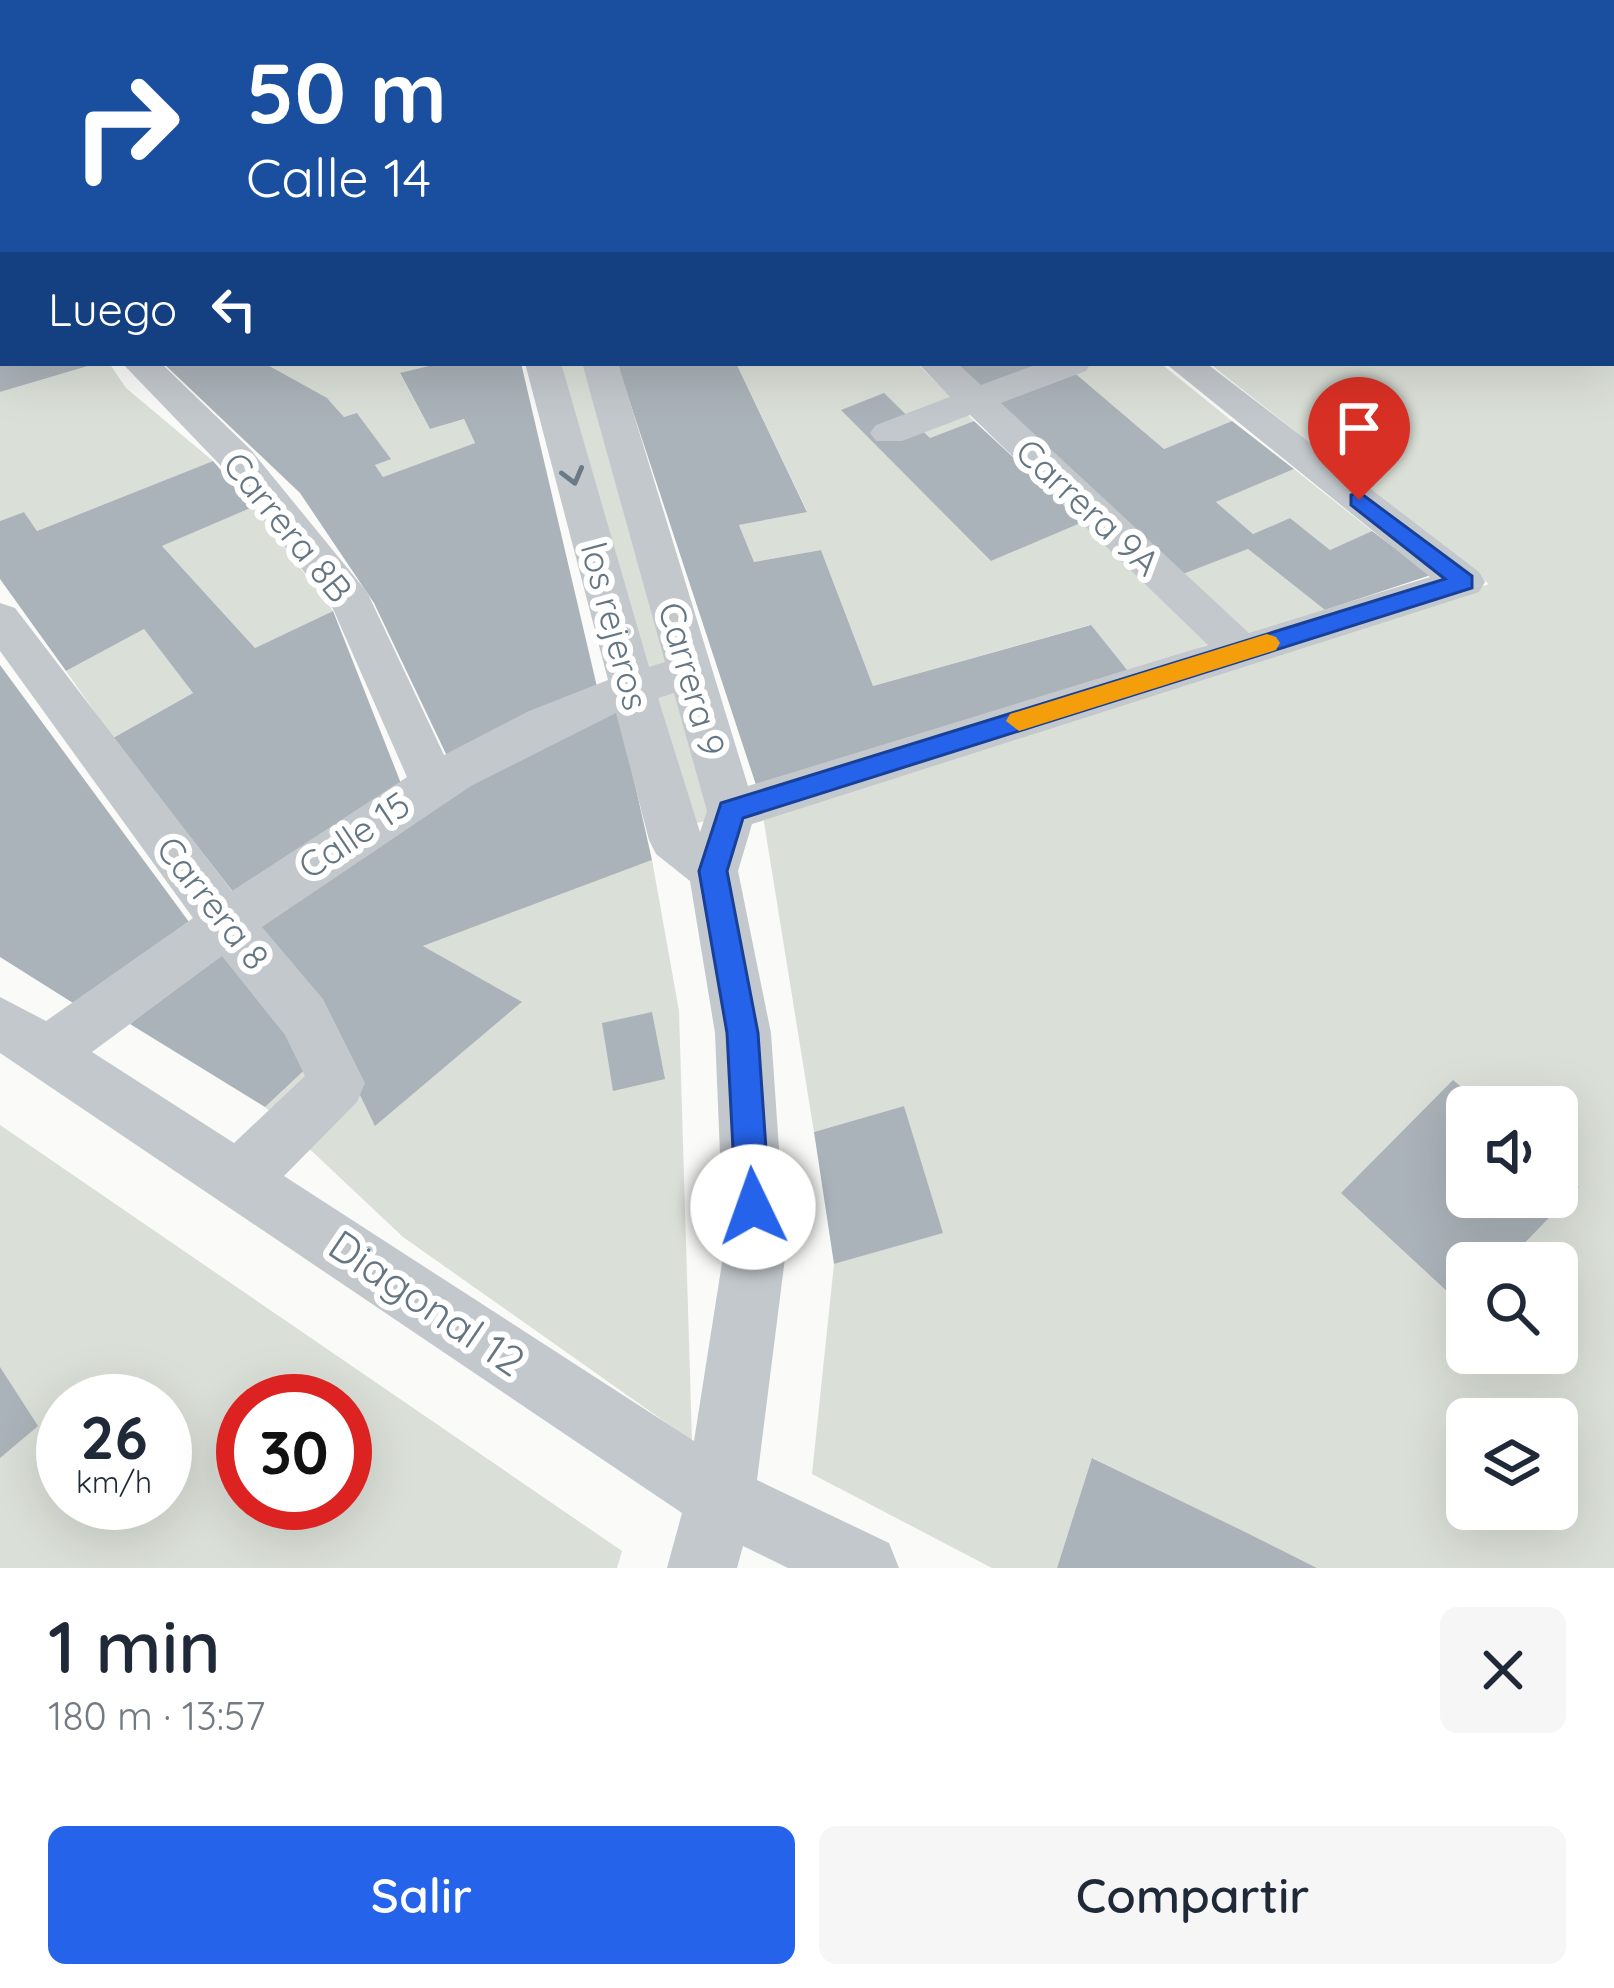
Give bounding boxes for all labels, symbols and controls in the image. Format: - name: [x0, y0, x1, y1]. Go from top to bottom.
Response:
- text: 50 m: [246, 39, 447, 144]
- icon: right: [48, 48, 204, 204]
- text: Calle 14: [246, 143, 431, 211]
- icon: left: [201, 276, 267, 342]
- text: Luego: [48, 281, 177, 337]
- pin: [1308, 377, 1410, 500]
- icon: arrive: [1326, 395, 1392, 461]
- street label: Carrera 9A: [1007, 428, 1170, 585]
- street label: Carrera 8B: [214, 442, 363, 611]
- one-way arrow: [559, 465, 584, 486]
- street label: los rejeros: [572, 537, 659, 715]
- street label: Carrera 9: [649, 597, 736, 761]
- street label: Calle 15: [289, 781, 418, 888]
- street label: Carrera 8: [147, 827, 279, 978]
- map controls: [1446, 1086, 1578, 1530]
- button: sound: [1446, 1086, 1578, 1218]
- position arrow: [690, 1144, 816, 1270]
- street label: Diagonal 12: [319, 1218, 535, 1387]
- button: search: [1446, 1242, 1578, 1374]
- speed limit sign: 30: [216, 1374, 372, 1530]
- button: layers: [1446, 1398, 1578, 1530]
- text: 26: [80, 1399, 148, 1474]
- text: km/h: [76, 1463, 152, 1501]
- text: 1 min: [48, 1601, 221, 1691]
- button: close: [1440, 1607, 1566, 1733]
- text: 180 m · 13:57: [48, 1691, 265, 1740]
- button: Salir: [48, 1826, 795, 1964]
- button: Compartir: [819, 1826, 1566, 1964]

